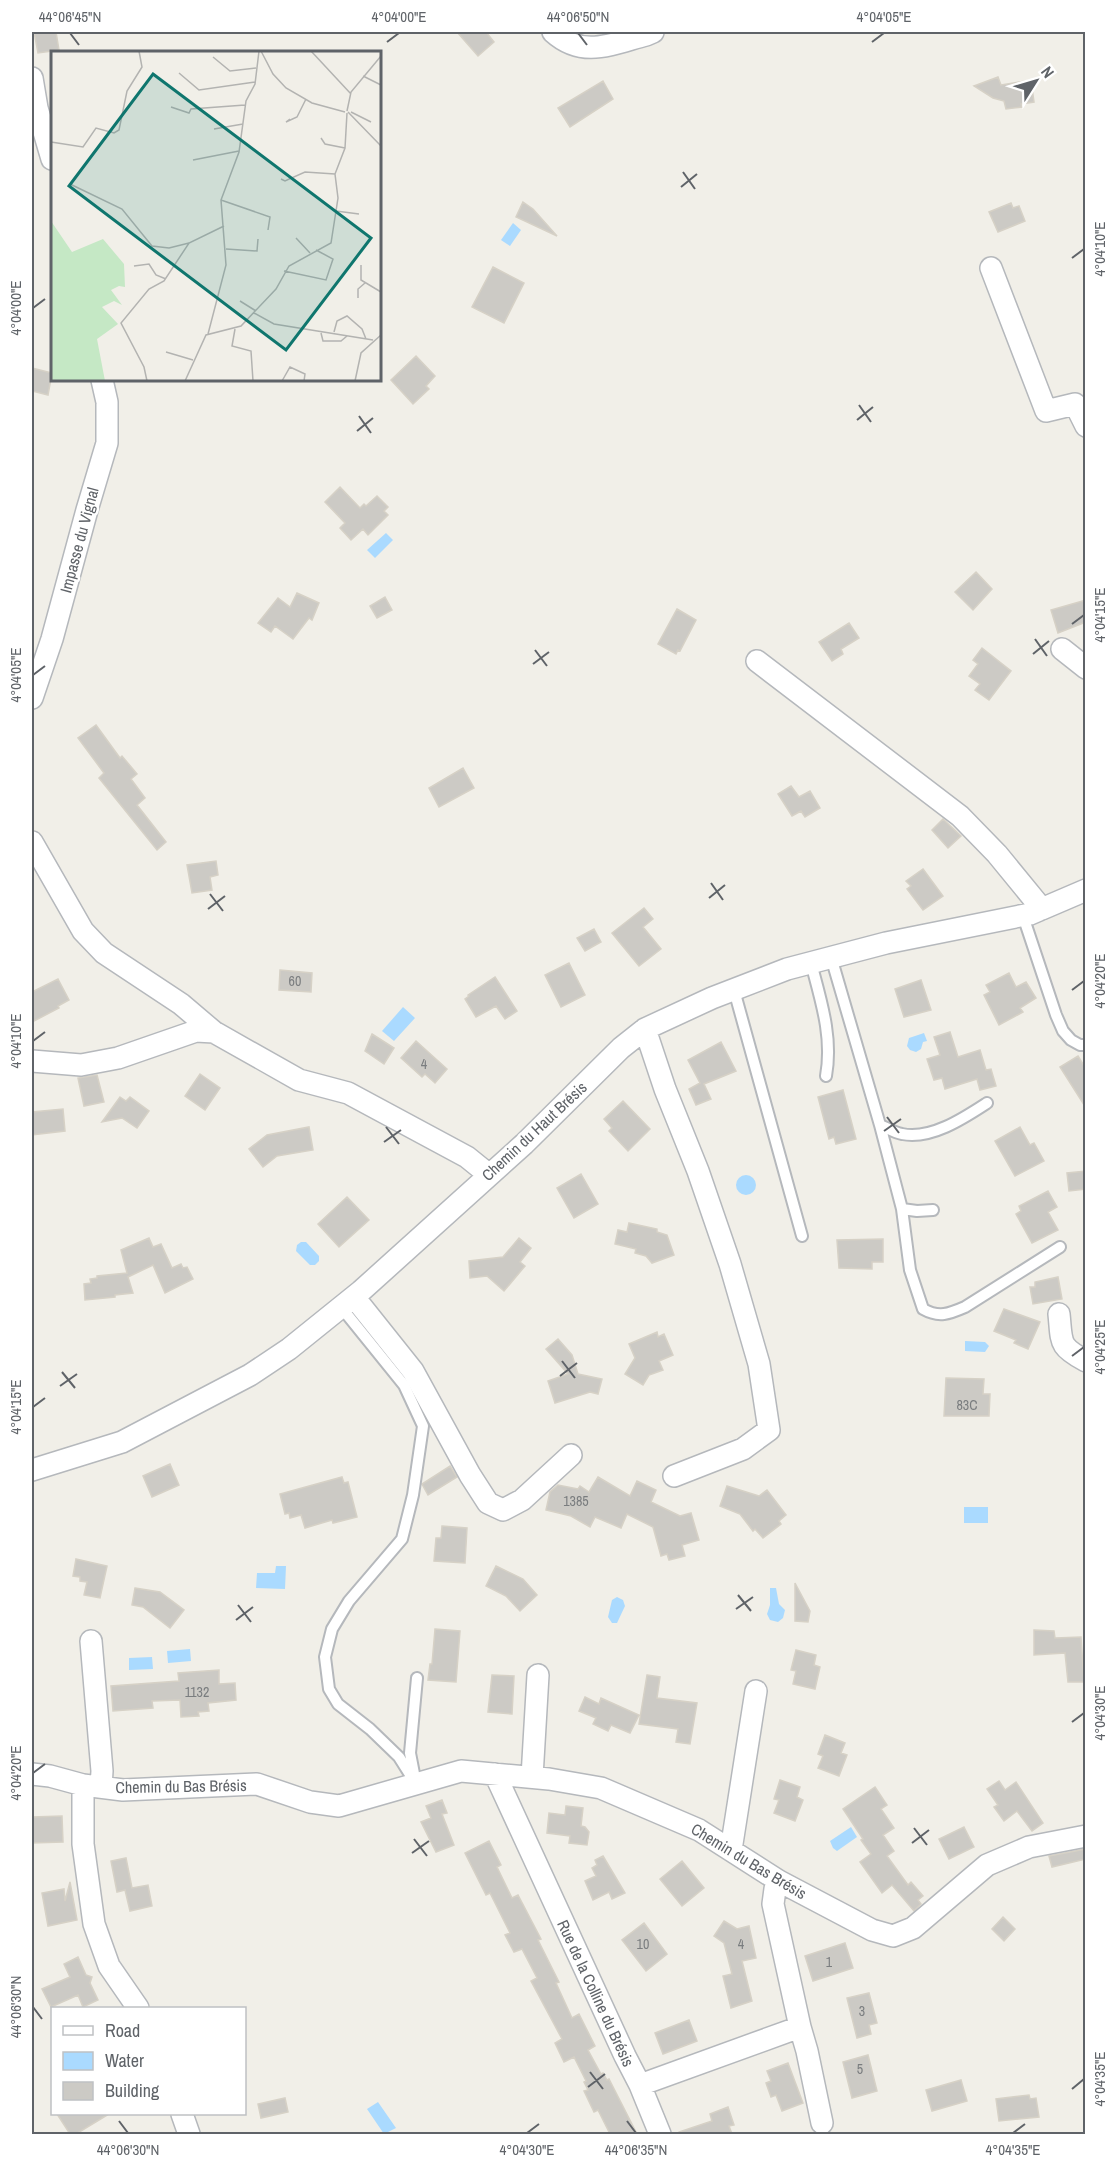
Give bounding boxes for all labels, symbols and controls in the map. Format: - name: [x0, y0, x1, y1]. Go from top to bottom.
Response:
- text: 44°06'45"N: [39, 6, 101, 27]
- text: 4°04'00"E: [371, 6, 427, 27]
- text: 44°06'50"N: [547, 6, 609, 27]
- text: 4°04'05"E: [856, 6, 912, 27]
- inset map: [51, 51, 381, 381]
- north arrow: [1006, 51, 1066, 111]
- text: N: [1036, 62, 1060, 82]
- text: 4°04'10"E: [1089, 221, 1110, 277]
- text: 4°04'00"E: [5, 280, 26, 336]
- street label: Impasse du Vignal: [54, 485, 104, 595]
- text: 4°04'15"E: [1089, 587, 1110, 643]
- text: 4°04'05"E: [5, 647, 26, 703]
- text: 4°04'20"E: [1089, 953, 1110, 1009]
- house number: 60: [289, 972, 301, 990]
- text: 4°04'10"E: [5, 1013, 26, 1069]
- house number: 4: [421, 1055, 428, 1073]
- street label: Chemin du Haut Brésis: [477, 1076, 591, 1186]
- text: 4°04'25"E: [1089, 1319, 1110, 1375]
- text: 4°04'15"E: [5, 1379, 26, 1435]
- house number: 83C: [956, 1396, 978, 1414]
- house number: 1385: [563, 1492, 589, 1510]
- house number: 1132: [185, 1683, 209, 1701]
- text: 4°04'30"E: [1089, 1685, 1110, 1741]
- text: 4°04'20"E: [5, 1745, 26, 1801]
- street label: Chemin du Bas Brésis: [115, 1774, 247, 1798]
- street label: Chemin du Bas Brésis: [687, 1818, 811, 1904]
- street label: Rue de la Colline du Brésis: [552, 1916, 640, 2070]
- house number: 10: [637, 1935, 649, 1953]
- house number: 4: [738, 1935, 745, 1953]
- house number: 1: [826, 1953, 833, 1971]
- text: 44°06'30"N: [5, 1976, 26, 2038]
- house number: 3: [859, 2002, 865, 2020]
- legend: [51, 2007, 246, 2115]
- text: Road: [105, 2018, 140, 2043]
- text: Water: [105, 2048, 144, 2073]
- text: 4°04'35"E: [1089, 2051, 1110, 2107]
- house number: 5: [857, 2060, 863, 2078]
- text: Building: [105, 2078, 160, 2103]
- text: 44°06'30"N: [97, 2139, 159, 2160]
- text: 4°04'30"E: [499, 2139, 555, 2160]
- text: 44°06'35"N: [605, 2139, 667, 2160]
- text: 4°04'35"E: [985, 2139, 1041, 2160]

